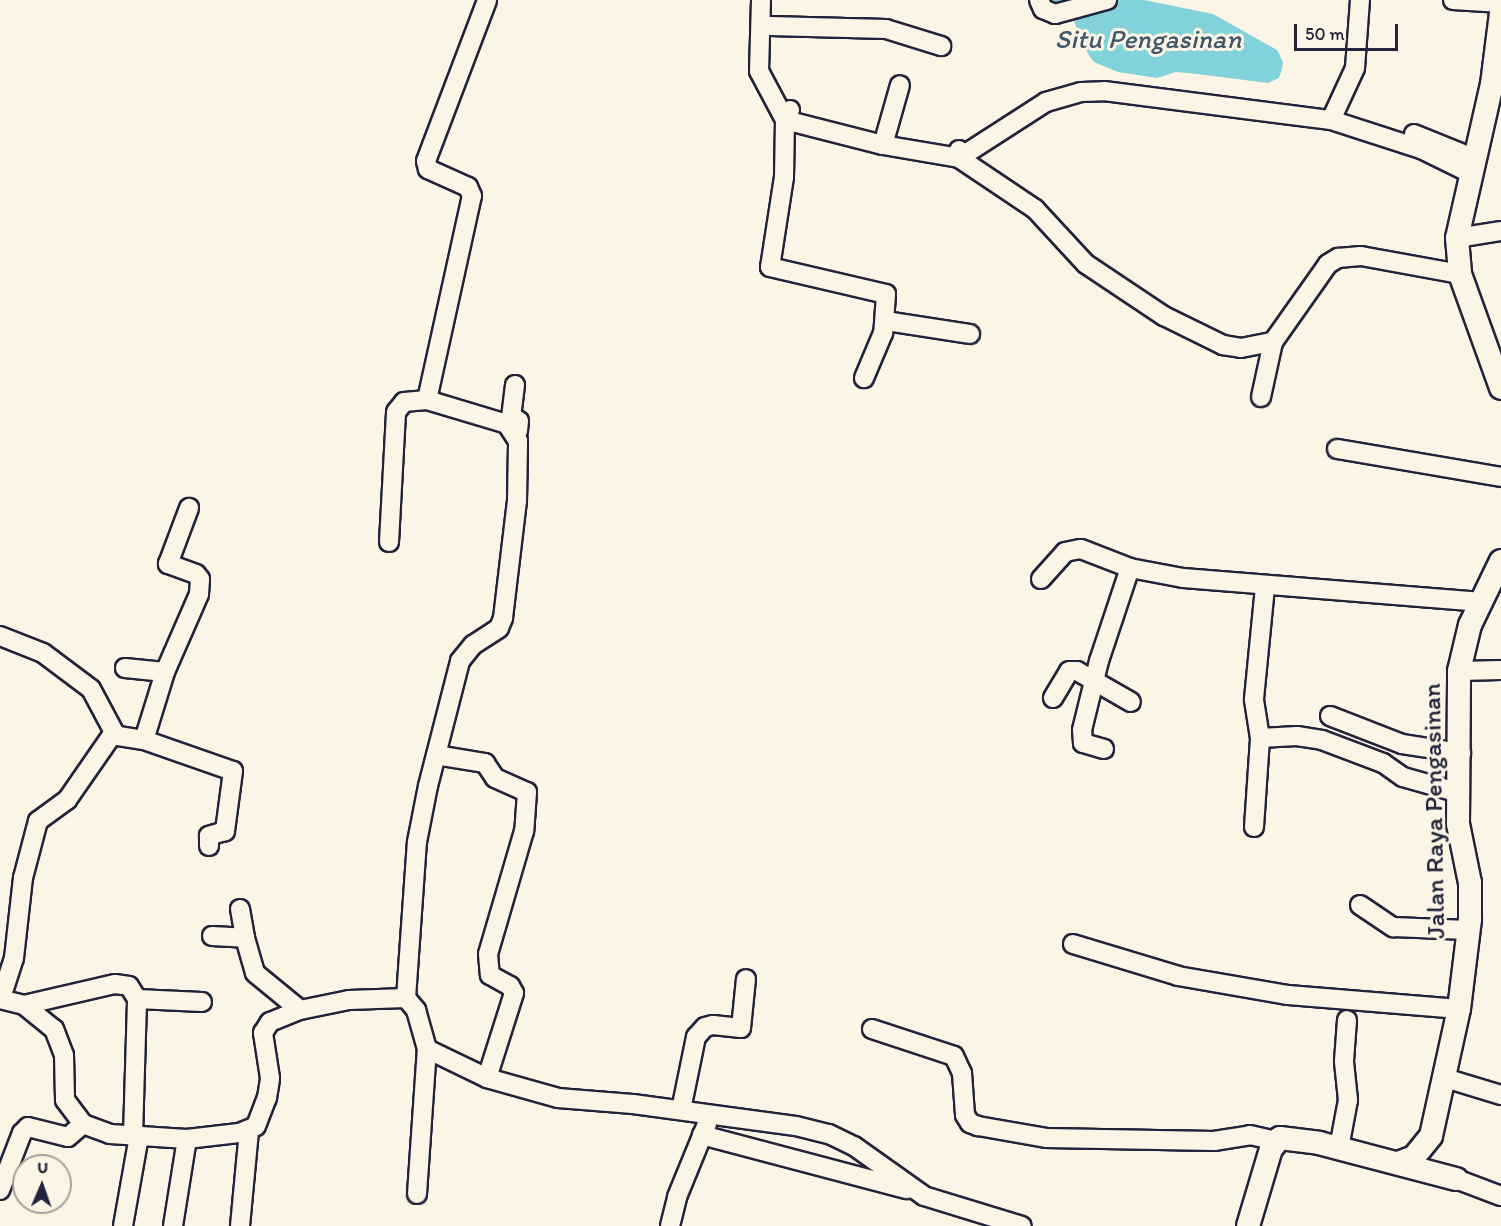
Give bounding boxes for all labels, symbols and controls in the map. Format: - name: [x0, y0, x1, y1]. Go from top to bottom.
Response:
- scale bar: [1297, 12, 1400, 50]
- water label: Situ Pengasinan: [1055, 23, 1241, 55]
- text: 50 m: [1305, 23, 1345, 45]
- street label: Jalan Raya Pengasinan: [1416, 684, 1452, 938]
- north arrow: [12, 1154, 72, 1214]
- text: U: [37, 1158, 48, 1177]

